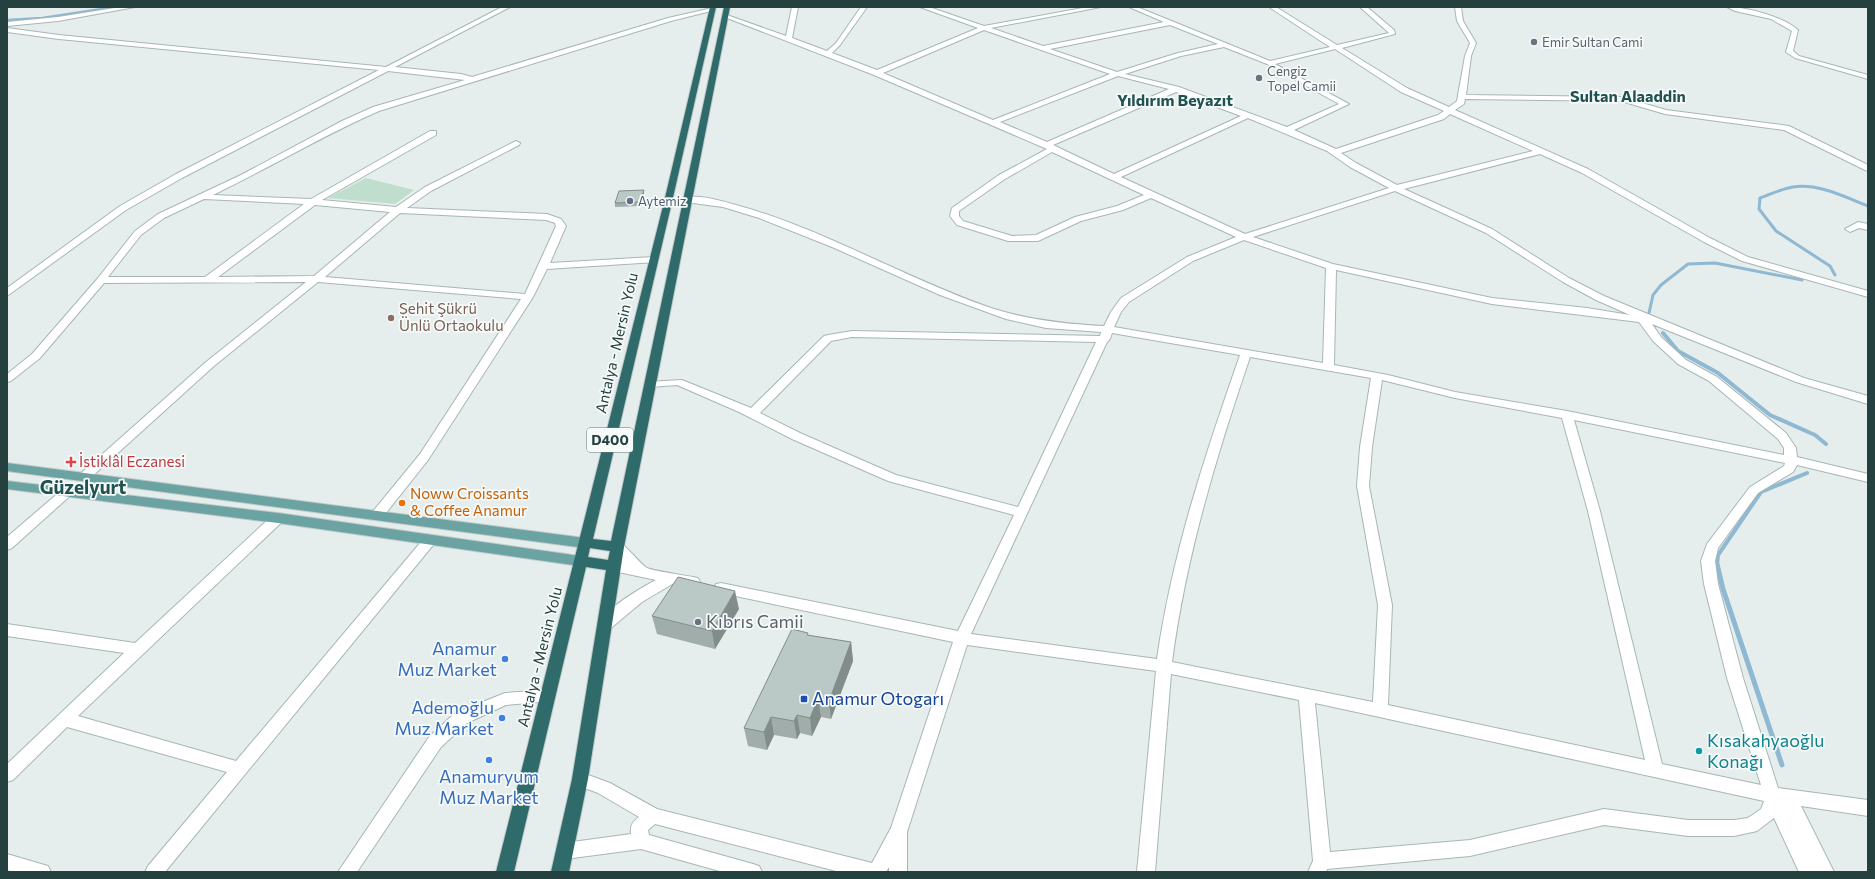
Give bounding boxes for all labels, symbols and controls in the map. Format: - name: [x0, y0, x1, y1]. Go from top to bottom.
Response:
- place label: Emir Sultan Cami: [1542, 34, 1643, 50]
- marker: Emir Sultan Cami: [1529, 37, 1539, 47]
- place label: Cengiz Topel Camii: [1267, 63, 1336, 94]
- marker: Cengiz Topel Camii: [1254, 73, 1264, 83]
- district label: Sultan Alaaddin: [1570, 86, 1686, 105]
- district label: Yıldırım Beyazıt: [1117, 90, 1233, 109]
- place label: Aytemiz: [638, 193, 686, 209]
- marker: Aytemiz: [625, 196, 635, 206]
- street label: Antalya - Mersin Yolu: [591, 271, 641, 415]
- place label: Şehit Şükrü Ünlü Ortaokulu: [399, 299, 504, 334]
- marker: Şehit Şükrü Ünlü Ortaokulu: [386, 313, 396, 323]
- road number: D400: [587, 428, 633, 452]
- place label: İstiklâl Eczanesi: [79, 452, 185, 470]
- marker: İstiklâl Eczanesi: [66, 457, 76, 467]
- district label: Güzelyurt: [40, 475, 126, 498]
- place label: Noww Croissants & Coffee Anamur: [410, 484, 529, 519]
- marker: Noww Croissants & Coffee Anamur: [397, 498, 407, 508]
- street label: Antalya - Mersin Yolu: [513, 585, 565, 729]
- place label: Kıbrıs Camii: [706, 610, 804, 632]
- marker: Kıbrıs Camii: [693, 617, 703, 627]
- place label: Anamur Muz Market: [398, 637, 497, 680]
- marker: Anamur Muz Market: [500, 654, 510, 664]
- place label: Anamur Otogarı: [812, 687, 944, 709]
- marker: Anamur Otogarı: [799, 694, 809, 704]
- place label: Ademoğlu Muz Market: [395, 696, 494, 739]
- marker: Ademoğlu Muz Market: [497, 713, 507, 723]
- place label: Kısakahyaoğlu Konağı: [1707, 729, 1824, 772]
- marker: Kısakahyaoğlu Konağı: [1694, 746, 1704, 756]
- marker: Anamuryum Muz Market: [484, 755, 494, 765]
- place label: Anamuryum Muz Market: [439, 765, 539, 808]

